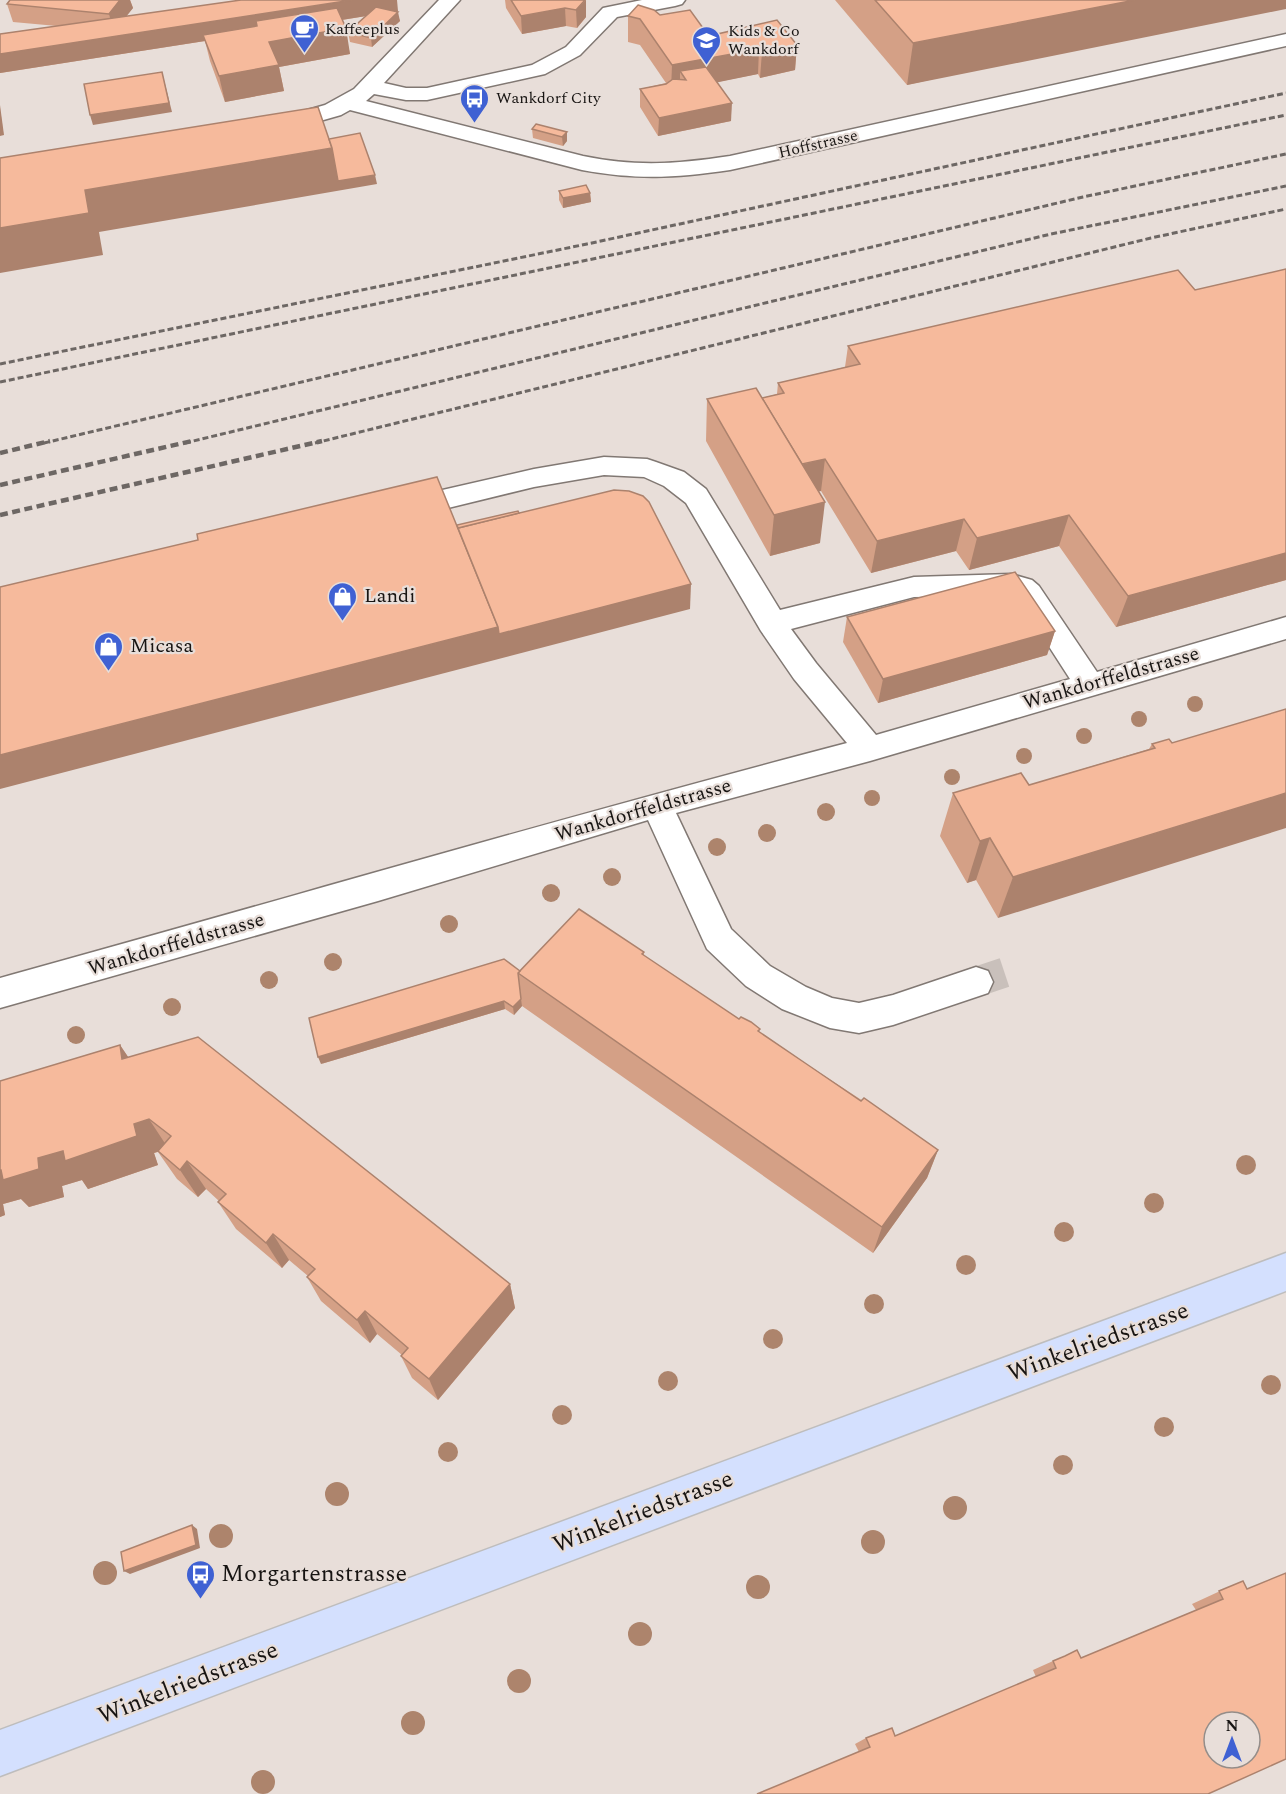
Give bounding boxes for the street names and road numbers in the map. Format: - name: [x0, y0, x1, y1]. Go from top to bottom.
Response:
- street label: Hoffstrasse: [776, 123, 860, 165]
- street label: Wankdorffeldstrasse: [1019, 638, 1203, 718]
- street label: Wankdorffeldstrasse: [551, 770, 735, 850]
- street label: Wankdorffeldstrasse: [84, 904, 268, 984]
- street label: Winkelriedstrasse: [1002, 1292, 1194, 1392]
- street label: Winkelriedstrasse: [547, 1461, 739, 1563]
- street label: Winkelriedstrasse: [92, 1632, 284, 1734]

